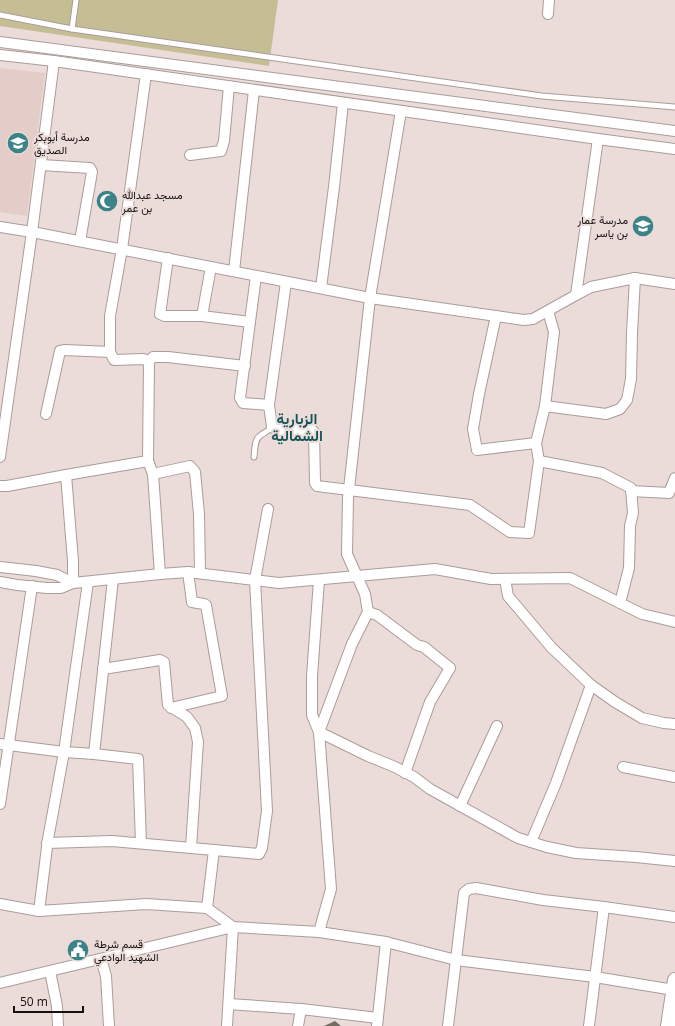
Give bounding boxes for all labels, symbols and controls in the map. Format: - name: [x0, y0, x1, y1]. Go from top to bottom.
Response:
- place label: مدرسة أبوبكر الصديق: [33, 129, 90, 157]
- school or university icon: مدرسة أبوبكر الصديق: [5, 130, 31, 156]
- place label: مسجد عبدالله بن عمر: [121, 187, 183, 215]
- mosque icon: مسجد عبدالله بن عمر: [94, 188, 120, 214]
- place label: مدرسة عمار بن ياسر: [576, 212, 628, 240]
- school or university icon: مدرسة عمار بن ياسر: [630, 213, 656, 239]
- district label: الزبارية الشمالية: [271, 408, 323, 445]
- place label: قسم شرطة الشهيد الوادعي: [94, 936, 159, 967]
- public building icon: قسم شرطة الشهيد الوادعي: [65, 937, 91, 963]
- scale bar: [14, 988, 83, 1014]
- text: 50 m: [20, 993, 48, 1010]

